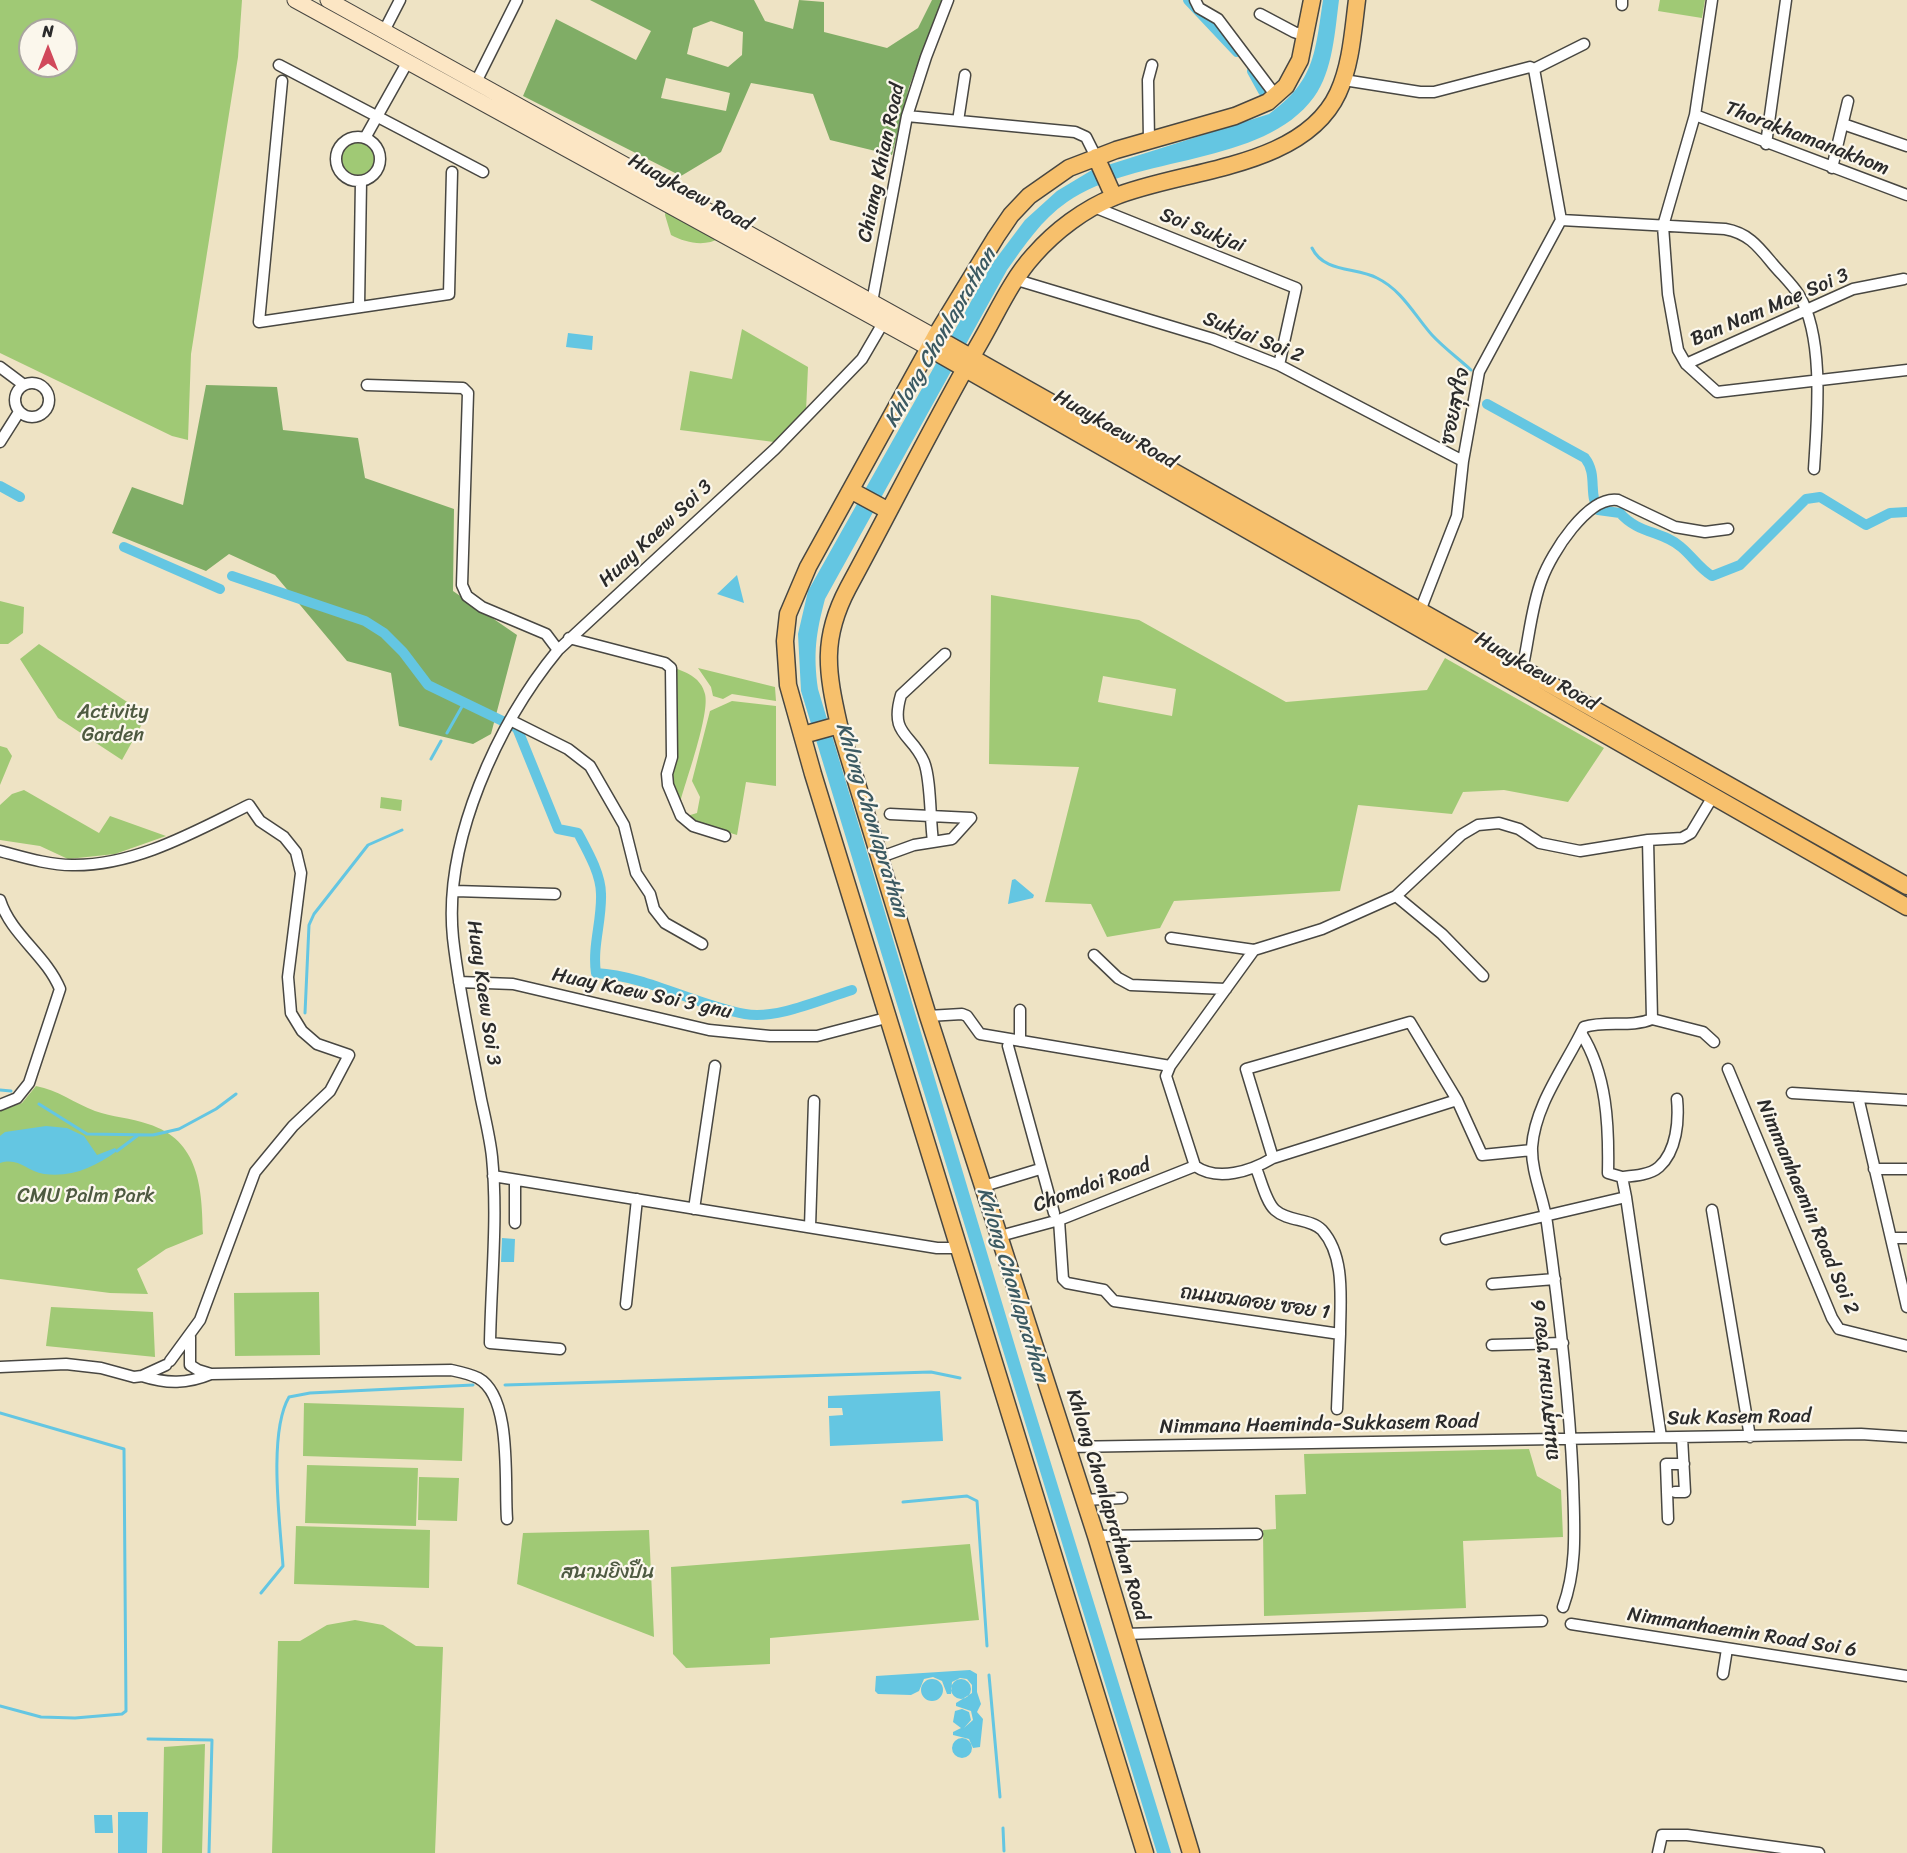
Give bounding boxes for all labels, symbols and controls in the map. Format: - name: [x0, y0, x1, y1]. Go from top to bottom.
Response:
- text: N: [42, 17, 54, 46]
- north arrow: [18, 18, 78, 78]
- street label: Chiang Khian Road: [853, 81, 911, 245]
- street label: Thorakhamanakhom: [1722, 97, 1892, 181]
- street label: Huaykaew Road: [624, 149, 756, 237]
- street label: Soi Sukjai: [1156, 203, 1248, 259]
- water label: Khlong Chonlaprathan: [880, 244, 1002, 432]
- street label: Ban Nam Mae Soi 3: [1687, 264, 1853, 352]
- street label: Sukjai Soi 2: [1199, 307, 1307, 369]
- street label: ซอยสุขใจ: [1436, 365, 1476, 447]
- street label: Huaykaew Road: [1049, 385, 1181, 475]
- street label: Huay Kaew Soi 3: [594, 475, 718, 593]
- street label: Huaykaew Road: [1470, 627, 1602, 717]
- park label: Activity Garden: [77, 701, 149, 748]
- water label: Khlong Chonlaprathan: [829, 720, 913, 920]
- street label: Huay Kaew Soi 3: [461, 919, 505, 1067]
- street label: Huay Kaew Soi 3 gnu: [550, 963, 734, 1025]
- street label: Nimmanhaemin Road Soi 2: [1751, 1096, 1863, 1318]
- street label: Chomdoi Road: [1030, 1154, 1154, 1218]
- park label: CMU Palm Park: [17, 1185, 155, 1209]
- water label: Khlong Chonlaprathan: [970, 1185, 1054, 1385]
- street label: ถนนชมดอย ซอย 1: [1179, 1281, 1331, 1325]
- street label: ถนนสุขเกษม ซอย 6: [1527, 1299, 1565, 1461]
- street label: Khlong Chonlaprathan Road: [1060, 1386, 1154, 1624]
- street label: Suk Kasem Road: [1667, 1405, 1811, 1431]
- street label: Nimmana Haeminda-Sukkasem Road: [1159, 1410, 1479, 1440]
- park label: สนามยิงปืน: [561, 1561, 655, 1585]
- street label: Nimmanhaemin Road Soi 6: [1626, 1603, 1858, 1663]

